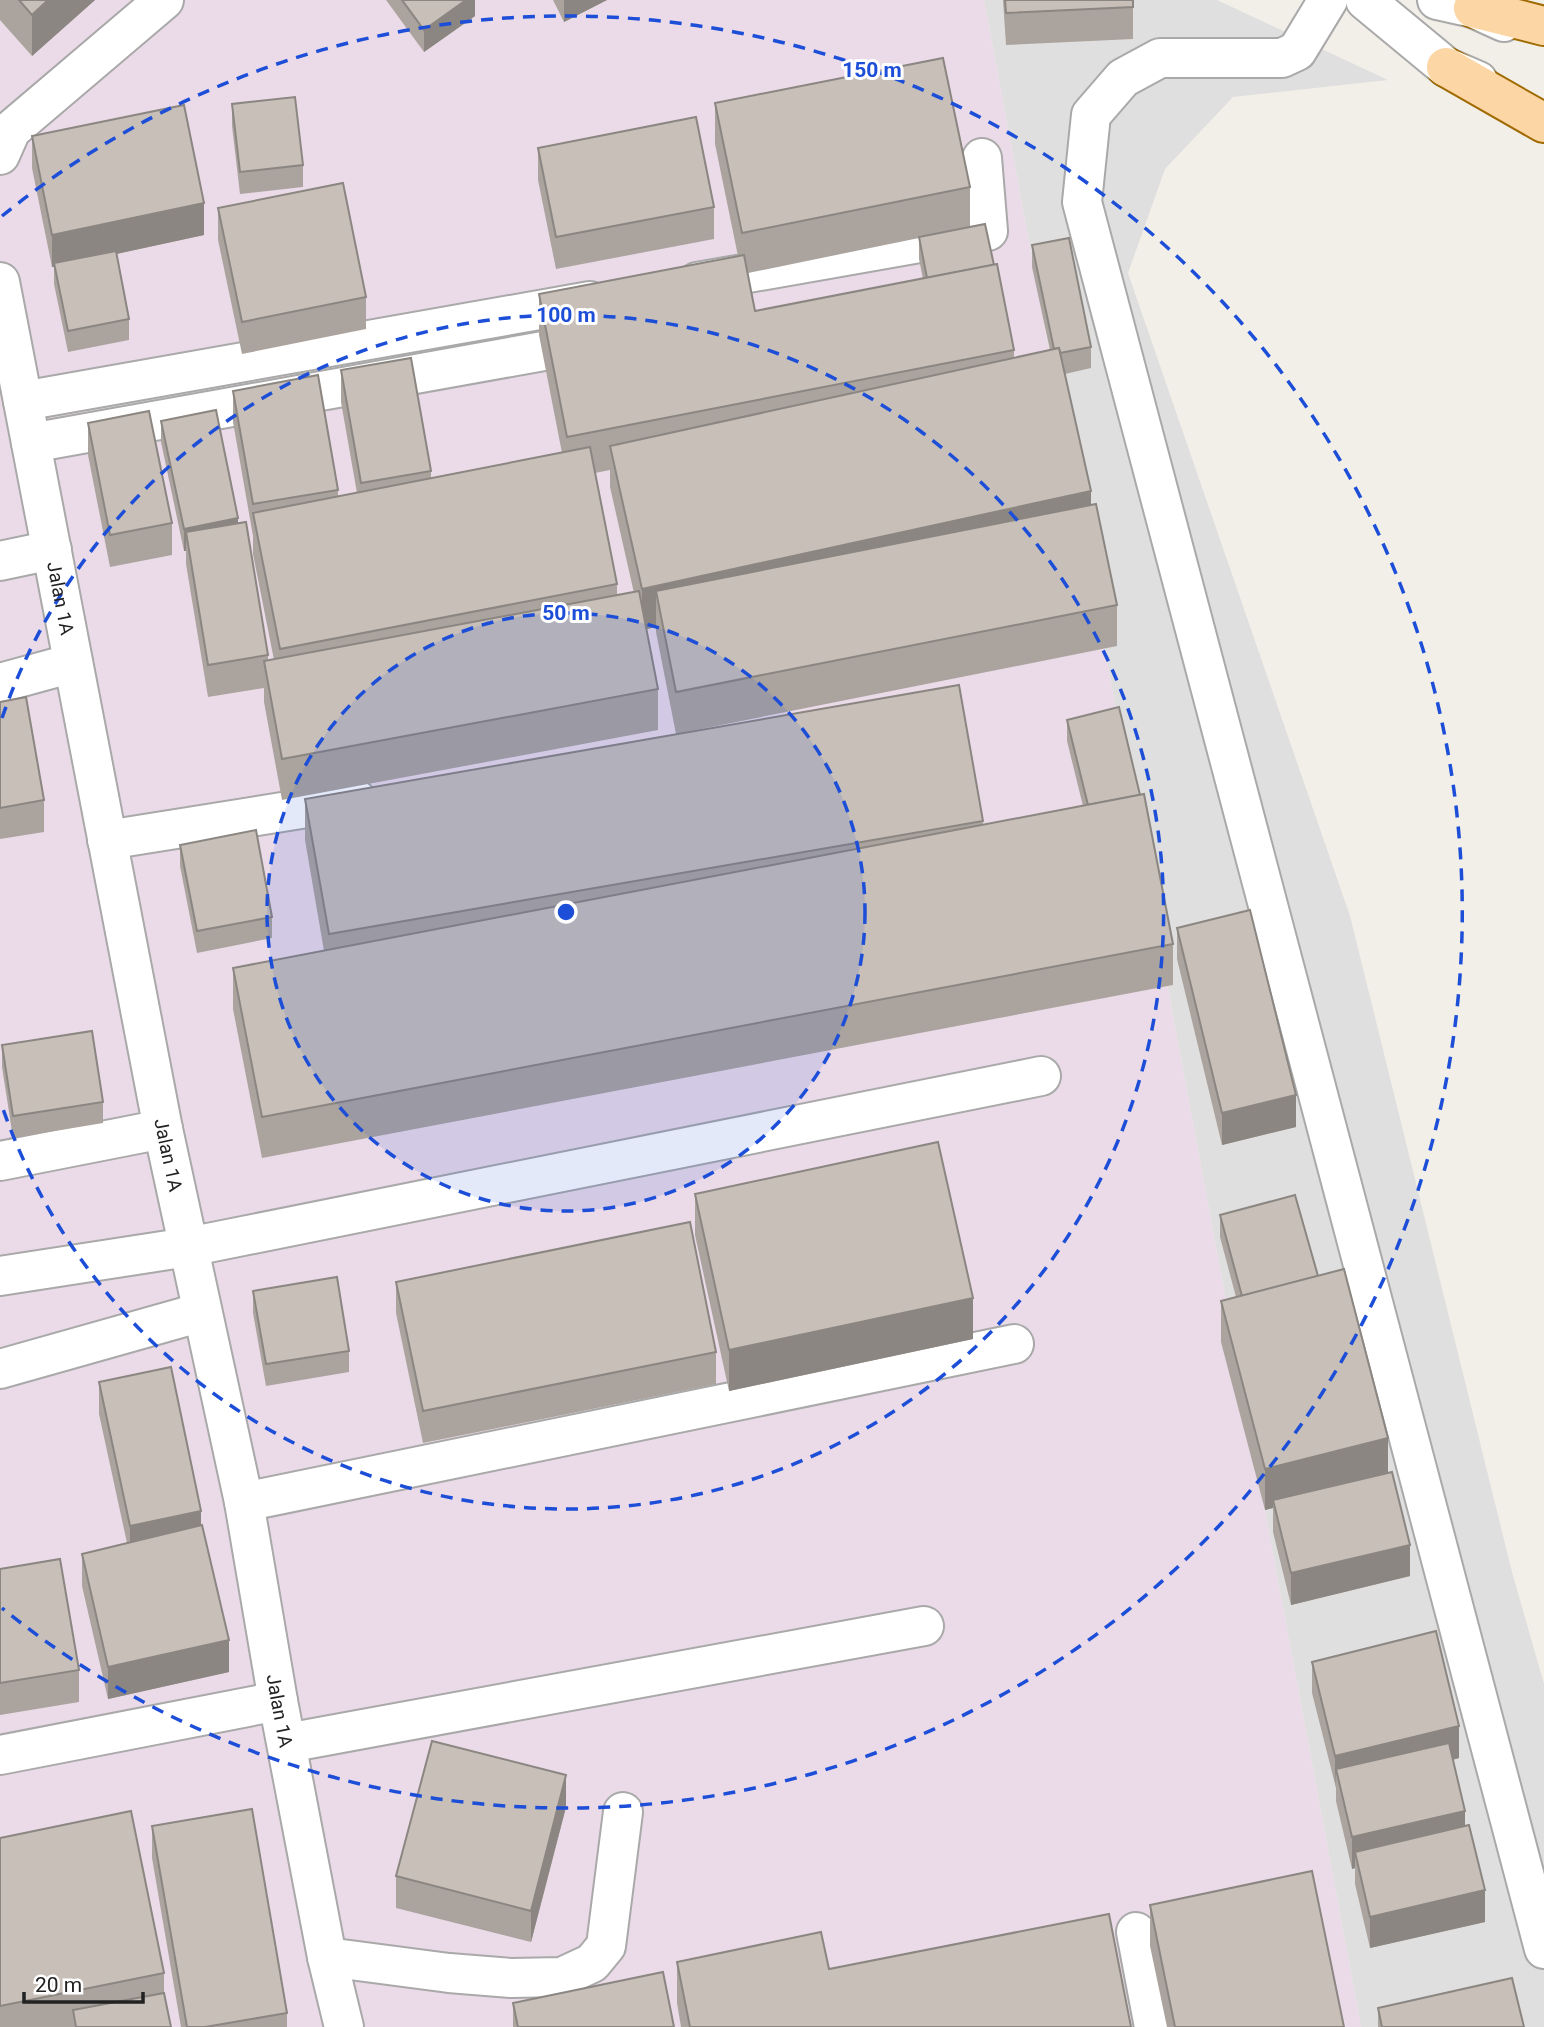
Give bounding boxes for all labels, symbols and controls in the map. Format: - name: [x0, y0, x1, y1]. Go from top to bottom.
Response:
- text: 150 m: [842, 58, 902, 82]
- text: 100 m: [536, 303, 596, 327]
- street label: Jalan 1A: [42, 560, 79, 637]
- text: 50 m: [542, 601, 590, 625]
- centre of rings: [554, 900, 578, 924]
- street label: Jalan 1A: [149, 1117, 187, 1194]
- street label: Jalan 1A: [262, 1672, 298, 1750]
- scale bar: [24, 1960, 144, 2004]
- text: 20 m: [35, 1973, 82, 1997]

